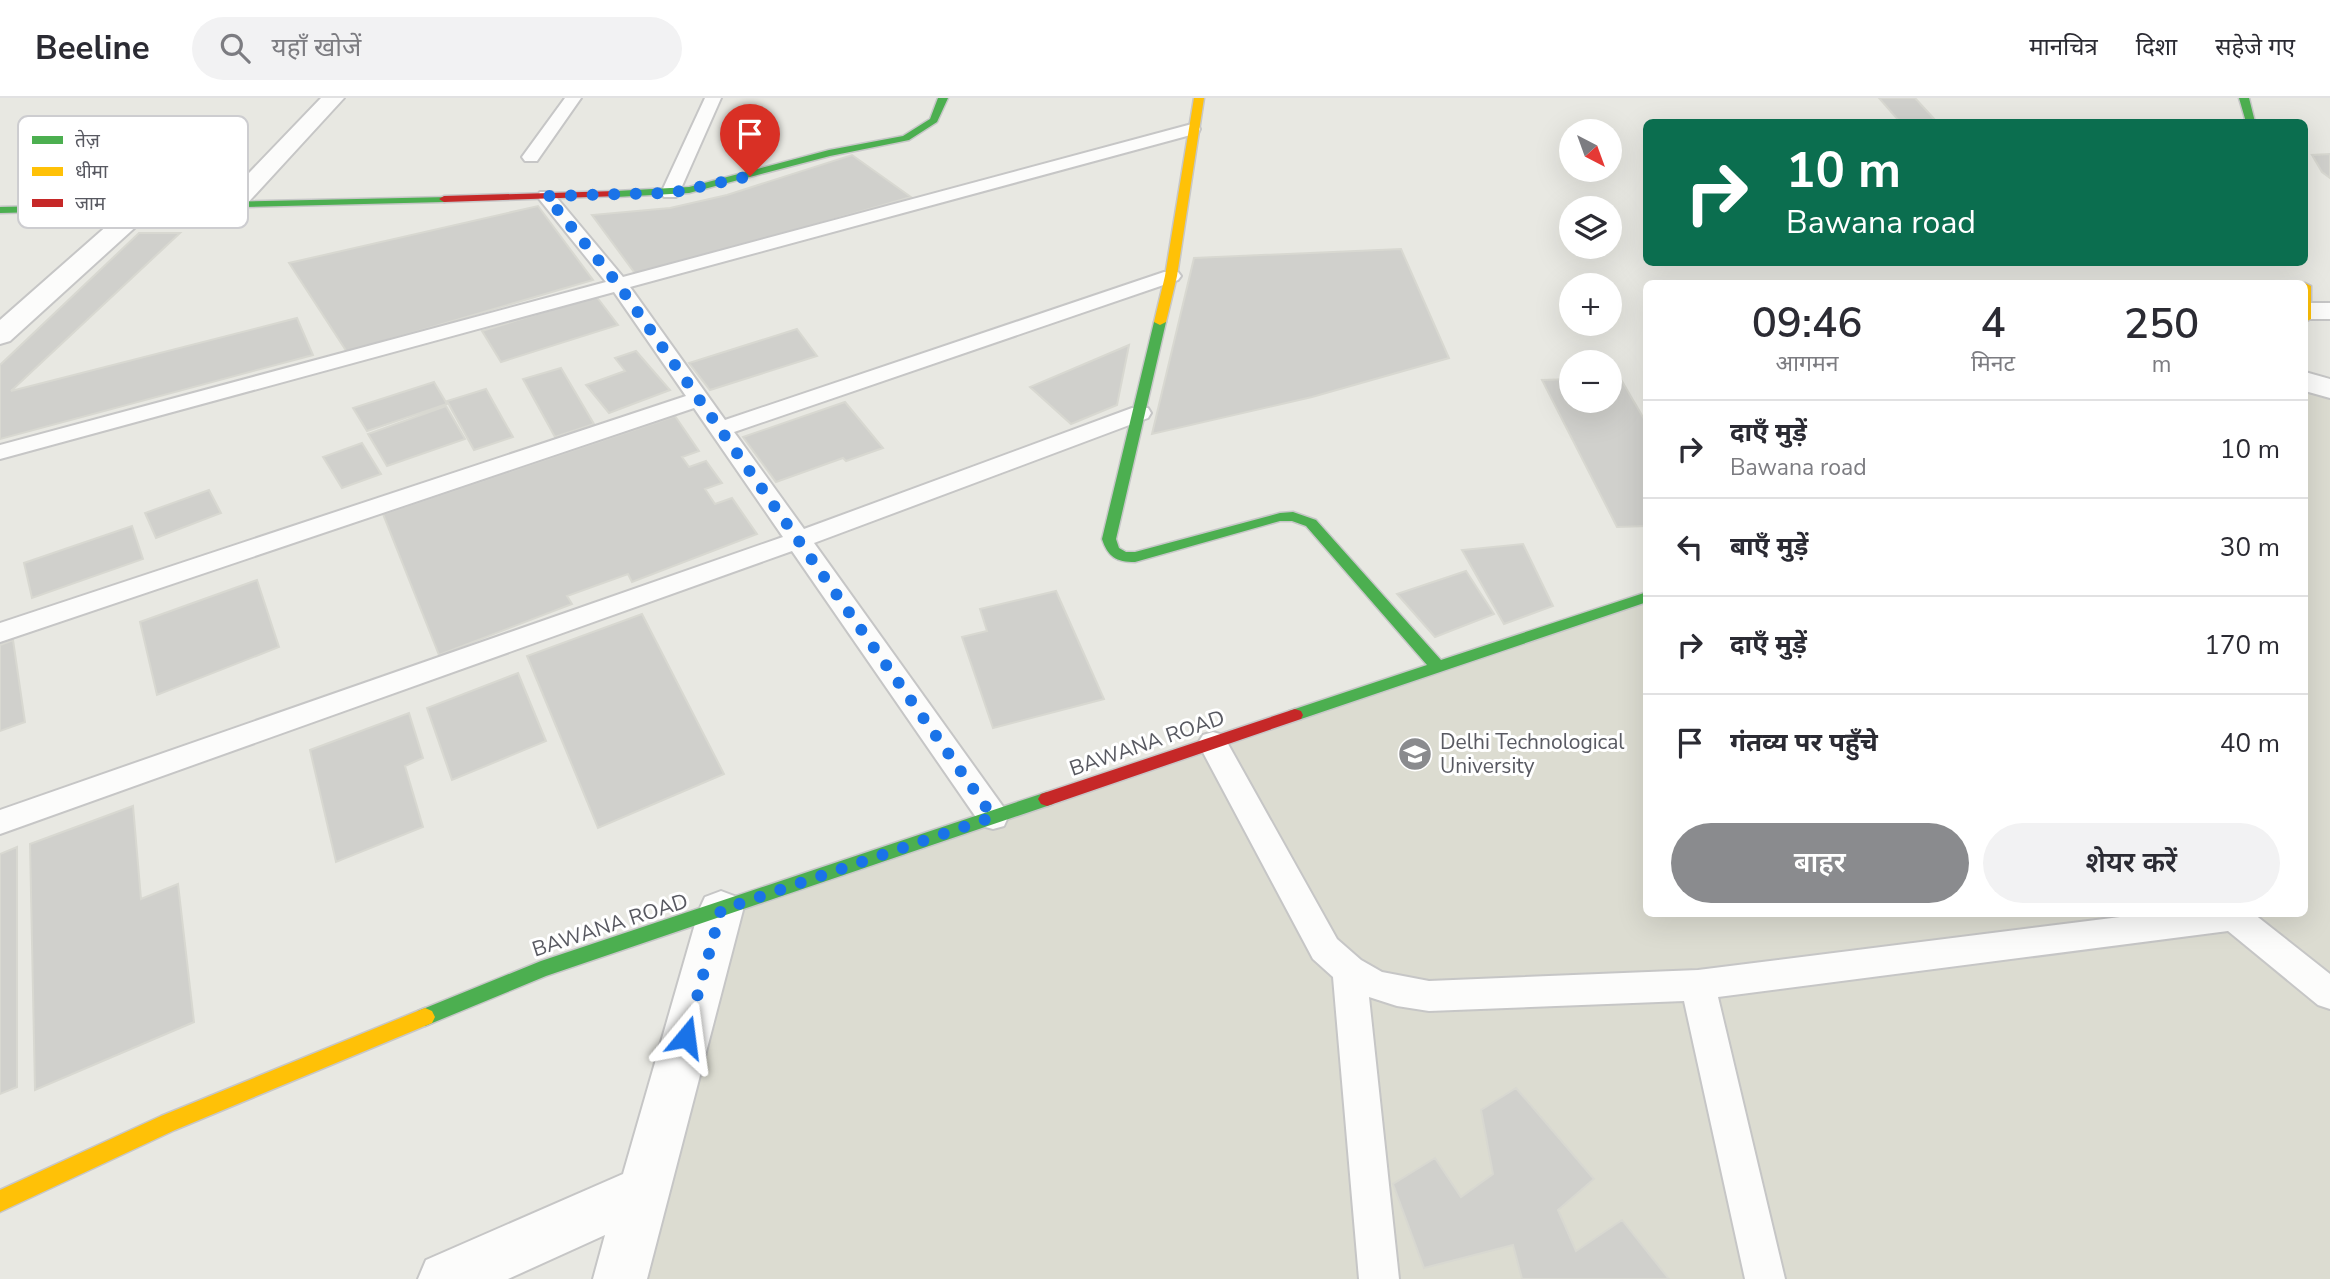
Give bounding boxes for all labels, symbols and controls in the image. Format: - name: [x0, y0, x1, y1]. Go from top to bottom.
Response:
- search box: [192, 17, 682, 80]
- text: Beeline: [35, 26, 150, 71]
- icon: search: [216, 29, 254, 67]
- text: यहाँ खोजें: [272, 30, 361, 65]
- text: मानचित्र: [2029, 31, 2098, 63]
- text: दिशा: [2136, 31, 2177, 63]
- text: सहेजे गए: [2215, 31, 2295, 63]
- pin: [720, 104, 780, 176]
- icon: arrive: [731, 115, 769, 153]
- legend: [18, 116, 248, 228]
- north arrow: [1559, 119, 1622, 182]
- map controls: [1559, 119, 1622, 413]
- text: तेज़: [75, 128, 101, 154]
- text: 10 m: [1786, 137, 1901, 204]
- icon: right: [1671, 147, 1762, 238]
- text: धीमा: [75, 159, 109, 185]
- text: जाम: [75, 191, 106, 217]
- button: layers: [1559, 196, 1622, 259]
- text: Bawana road: [1786, 201, 1976, 244]
- button: +: [1559, 273, 1622, 336]
- text: 09:46: [1752, 295, 1862, 352]
- text: 4: [1980, 295, 2006, 352]
- text: 250: [2124, 296, 2199, 353]
- text: आगमन: [1776, 348, 1839, 379]
- text: मिनट: [1971, 348, 2015, 379]
- text: m: [2152, 349, 2171, 380]
- button: −: [1559, 350, 1622, 413]
- text: दाएँ मुड़ें: [1730, 415, 1807, 450]
- icon: right: [1671, 430, 1709, 468]
- text: 10 m: [2220, 432, 2280, 467]
- text: Bawana road: [1730, 452, 1867, 483]
- icon: left: [1671, 528, 1709, 566]
- text: बाएँ मुड़ें: [1730, 529, 1808, 564]
- text: 30 m: [2220, 530, 2280, 565]
- icon: right: [1671, 626, 1709, 664]
- text: दाएँ मुड़ें: [1730, 627, 1807, 662]
- text: 170 m: [2204, 628, 2280, 663]
- street label: BAWANA ROAD: [1066, 703, 1228, 783]
- icon: arrive: [1671, 724, 1709, 762]
- text: गंतव्य पर पहुँचे: [1730, 725, 1878, 760]
- text: 40 m: [2220, 726, 2280, 761]
- place label: Delhi Technological University: [1440, 728, 1625, 780]
- school or university icon: Delhi Technological University: [1396, 735, 1434, 773]
- button: बाहर: [1671, 823, 1969, 903]
- button: शेयर करें: [1983, 823, 2280, 903]
- street label: BAWANA ROAD: [528, 887, 692, 963]
- position arrow: [649, 1000, 723, 1074]

